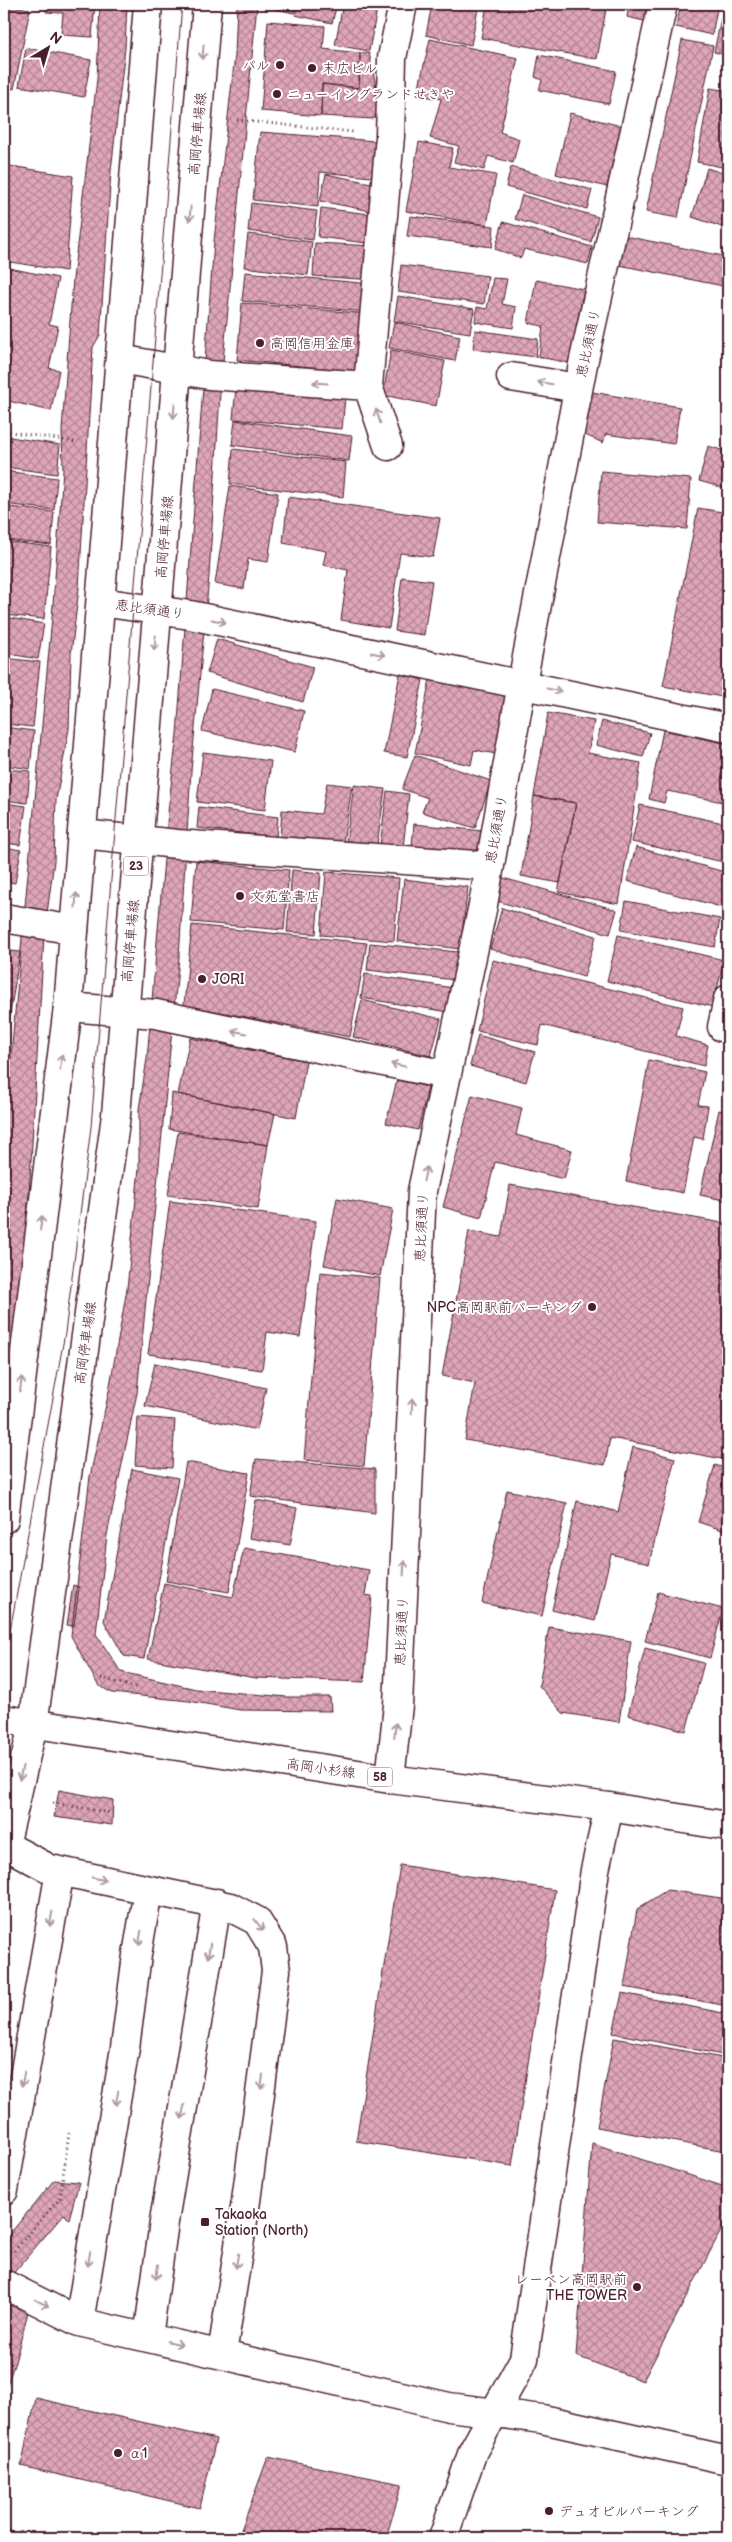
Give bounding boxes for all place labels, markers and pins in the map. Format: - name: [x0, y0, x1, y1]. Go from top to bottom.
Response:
- place label: パル: [242, 57, 270, 74]
- marker: パル: [274, 59, 286, 71]
- place label: 末広ビル: [322, 60, 378, 77]
- marker: 末広ビル: [306, 62, 318, 74]
- place label: ニューイングランドせきや: [287, 86, 455, 103]
- marker: ニューイングランドせきや: [271, 88, 283, 100]
- place label: 高岡信用金庫: [270, 335, 354, 352]
- marker: 高岡信用金庫: [254, 337, 266, 349]
- place label: 文苑堂書店: [250, 888, 320, 905]
- marker: 文苑堂書店: [234, 890, 246, 902]
- place label: JORI: [212, 971, 244, 988]
- marker: JORI: [196, 973, 208, 985]
- place label: NPC高岡駅前パーキング: [427, 1299, 582, 1316]
- marker: NPC高岡駅前パーキング: [586, 1301, 598, 1313]
- place label: Takaoka Station (North): [215, 2206, 308, 2239]
- marker: Takaoka Station (North): [199, 2216, 211, 2228]
- place label: レーベン高岡駅前 THE TOWER: [514, 2271, 627, 2304]
- marker: レーベン高岡駅前 THE TOWER: [631, 2281, 643, 2293]
- place label: α1: [128, 2445, 147, 2462]
- marker: α1: [112, 2447, 124, 2459]
- place label: デュオビルパーキング: [559, 2503, 699, 2520]
- marker: デュオビルパーキング: [543, 2505, 555, 2517]

